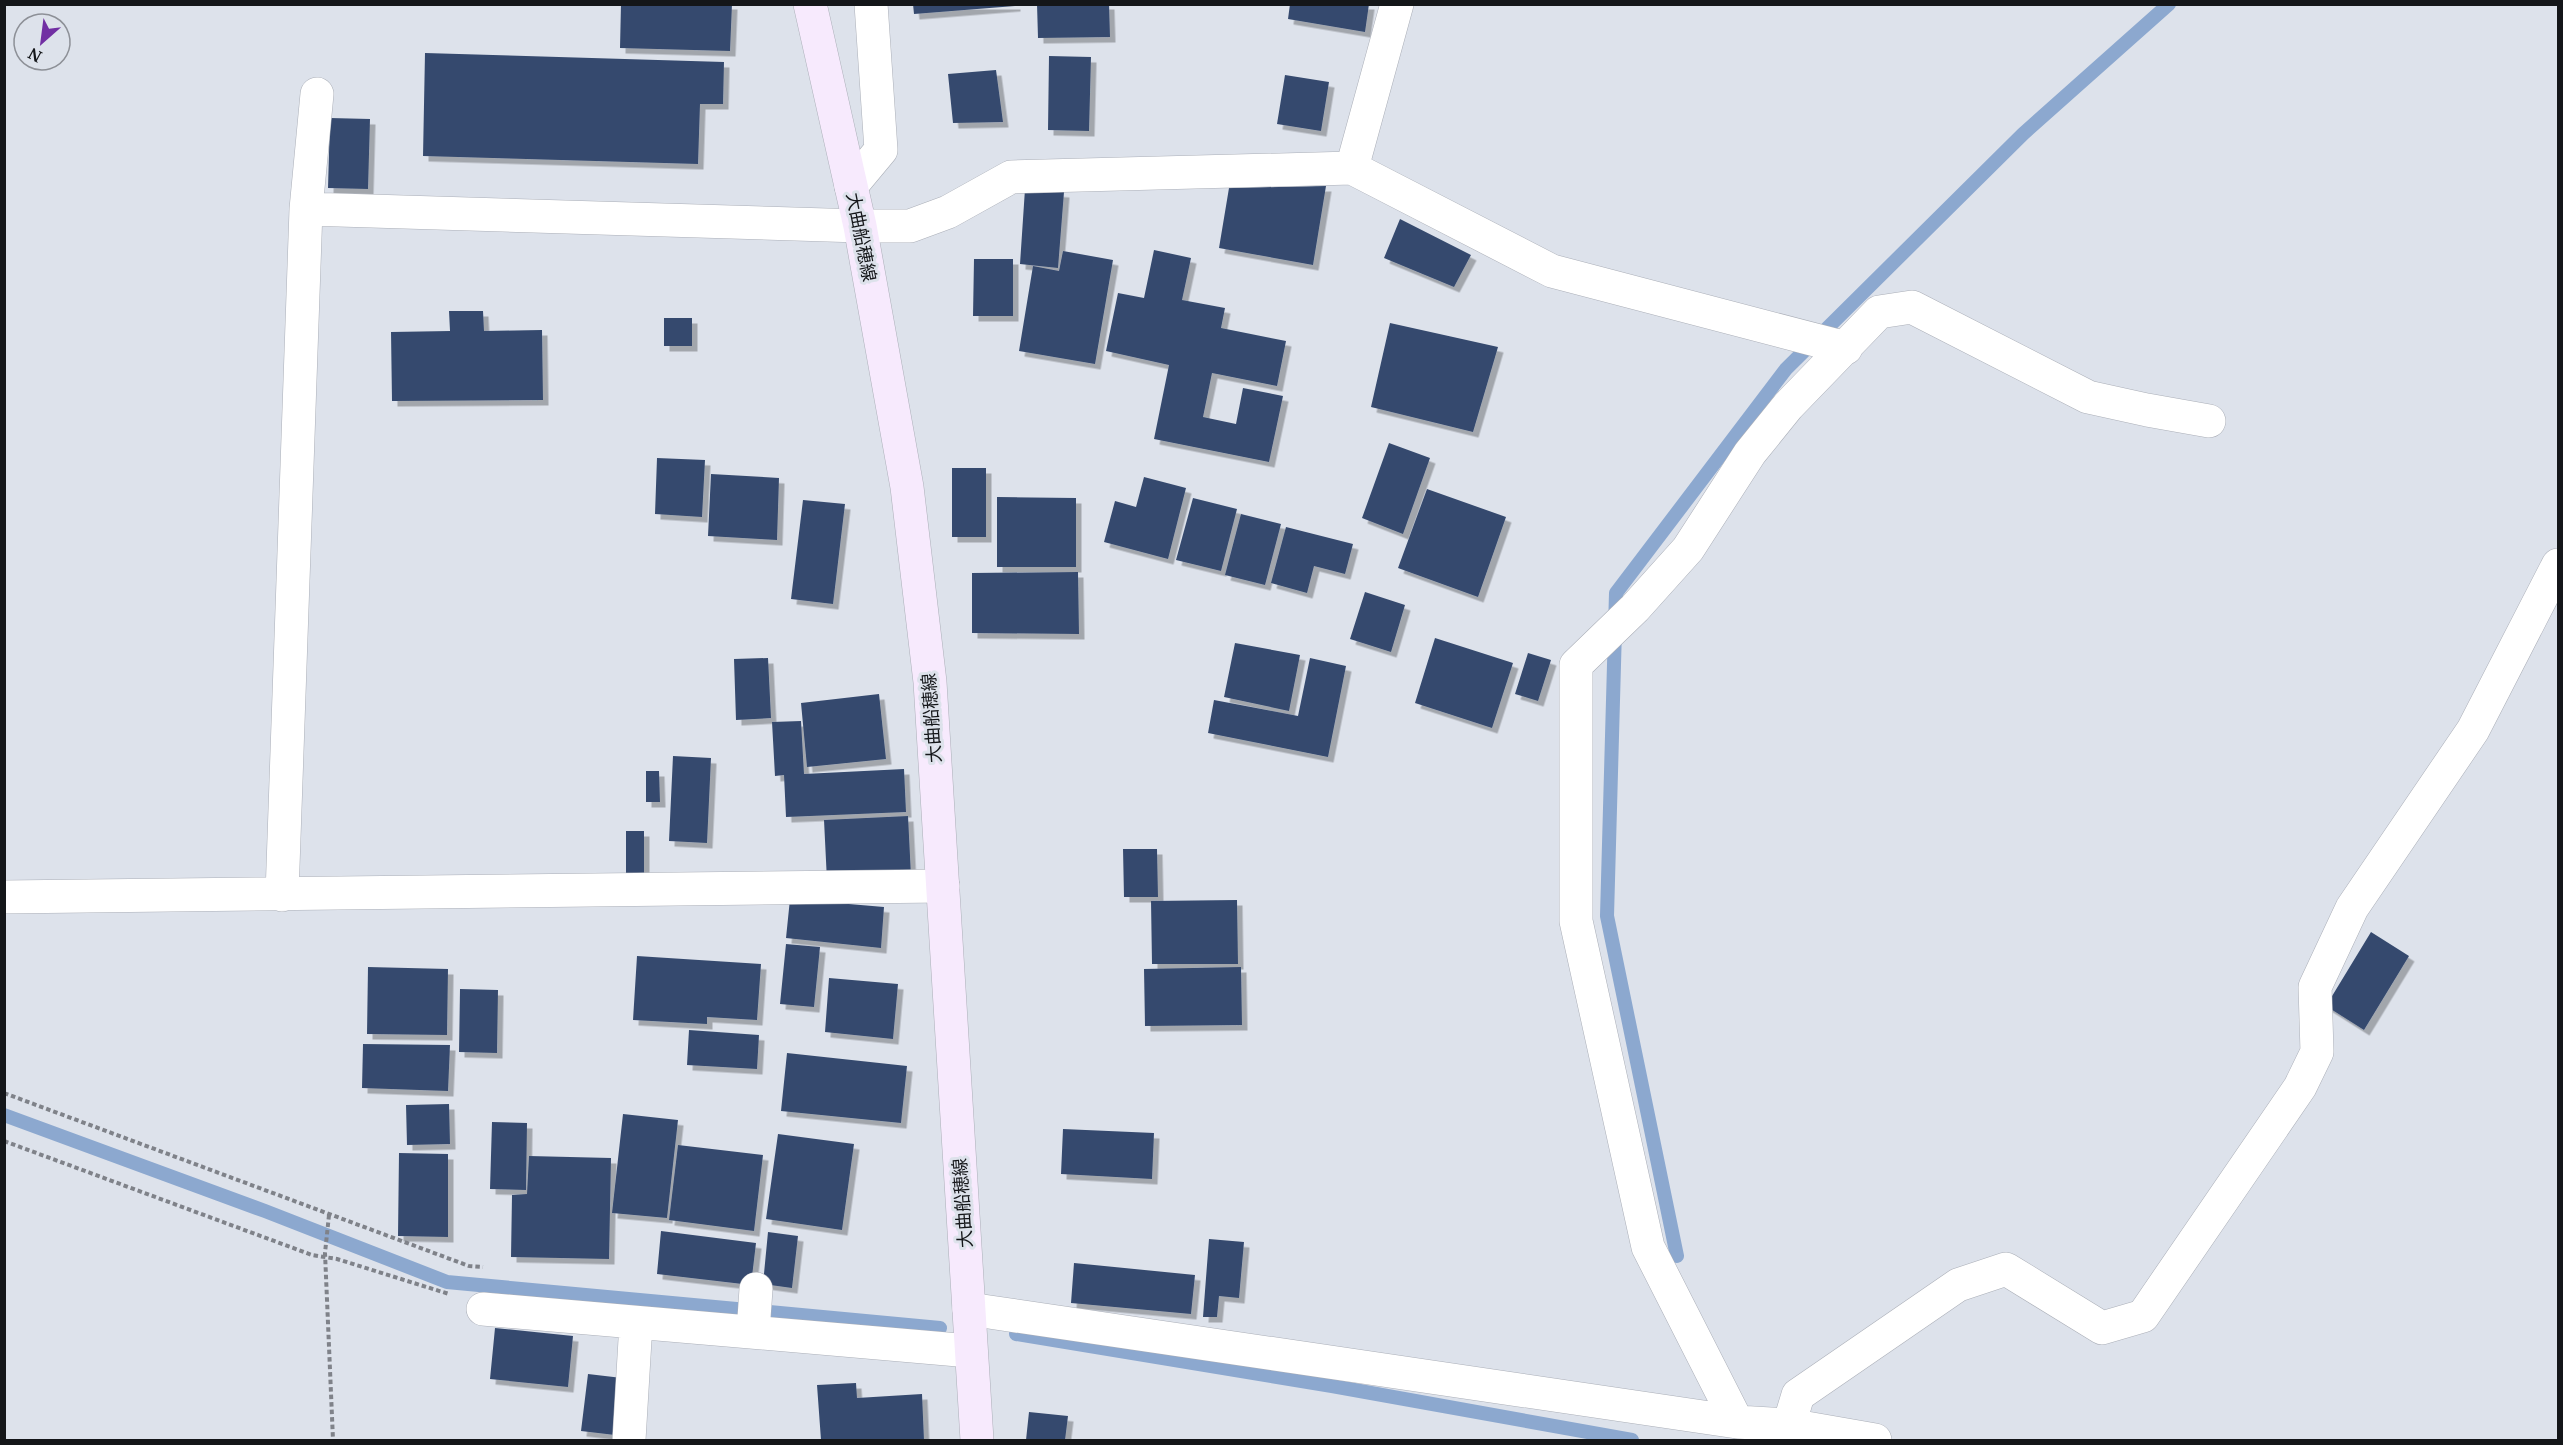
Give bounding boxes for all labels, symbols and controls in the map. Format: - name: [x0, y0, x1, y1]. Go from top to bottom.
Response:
- north arrow: [12, 12, 72, 72]
- text: N: [24, 42, 46, 68]
- street label: 大曲船穂線: [842, 190, 882, 283]
- street label: 大曲船穂線: [916, 672, 946, 764]
- street label: 大曲船穂線: [947, 1157, 977, 1249]

